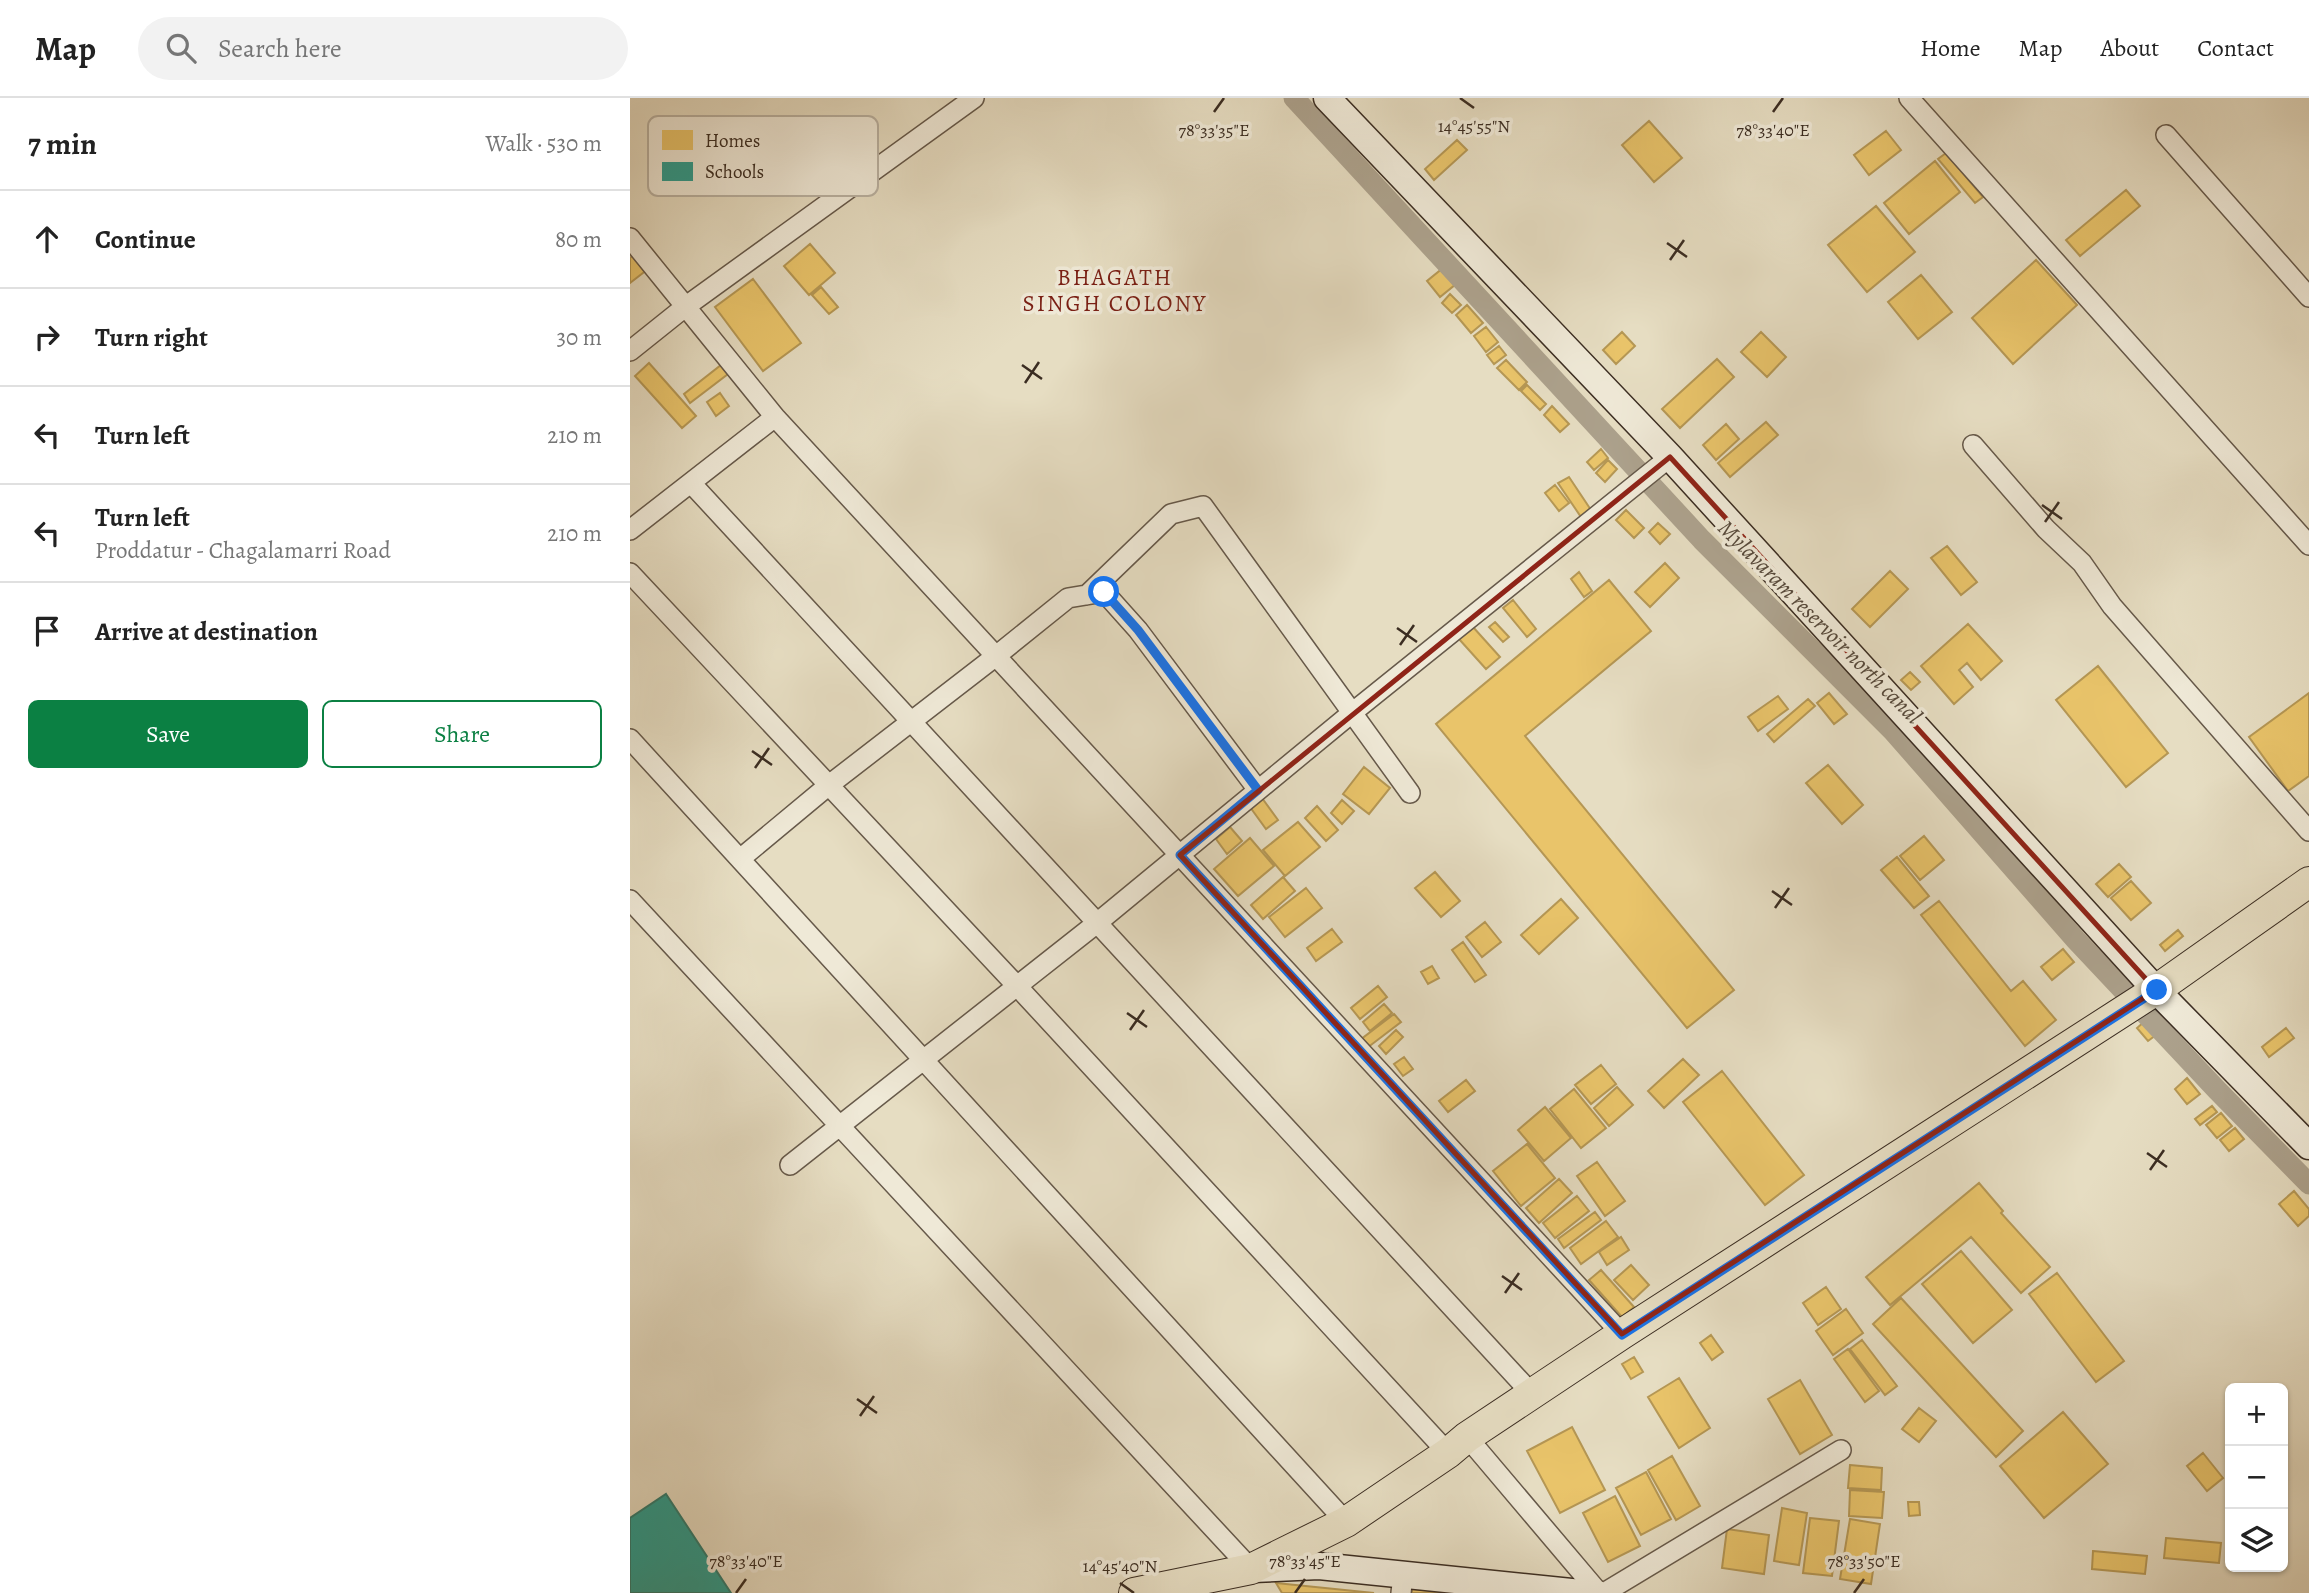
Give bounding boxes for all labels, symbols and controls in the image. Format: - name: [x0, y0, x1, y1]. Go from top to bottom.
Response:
- search box: [138, 17, 628, 80]
- text: Map: [35, 26, 96, 71]
- icon: search: [162, 29, 200, 67]
- text: Search here: [218, 31, 342, 66]
- text: Home: [1920, 32, 1981, 64]
- text: Map: [2019, 32, 2063, 64]
- text: About: [2101, 32, 2159, 64]
- text: Contact: [2197, 32, 2274, 64]
- text: 14°45'55"N: [1438, 114, 1510, 138]
- legend: [648, 116, 878, 196]
- text: 78°33'35"E: [1178, 118, 1250, 142]
- text: 78°33'40"E: [1736, 118, 1810, 142]
- text: 7 min: [28, 124, 97, 164]
- text: Walk · 530 m: [486, 128, 602, 159]
- text: Homes: [705, 128, 760, 154]
- text: Schools: [705, 159, 764, 185]
- icon: ahead: [28, 220, 66, 258]
- text: Continue: [95, 222, 196, 257]
- text: 80 m: [555, 224, 602, 255]
- district label: BHAGATH SINGH COLONY: [1023, 262, 1207, 319]
- icon: right: [28, 318, 66, 356]
- text: Turn right: [95, 320, 208, 355]
- text: 30 m: [556, 322, 602, 353]
- icon: left: [28, 416, 66, 454]
- text: Turn left: [95, 418, 190, 453]
- text: 210 m: [547, 420, 602, 451]
- text: Turn left: [95, 500, 190, 535]
- water label: Mylavaram reservoir north canal: [1711, 513, 1929, 731]
- icon: left: [28, 514, 66, 552]
- text: 210 m: [547, 518, 602, 549]
- text: Proddatur - Chagalamarri Road: [95, 535, 391, 566]
- route start: [1088, 576, 1119, 607]
- icon: arrive: [28, 612, 66, 650]
- text: Arrive at destination: [95, 614, 318, 649]
- button: Save: [28, 700, 308, 768]
- button: Share: [322, 700, 602, 768]
- route end: [2141, 974, 2172, 1005]
- map controls: [2225, 1383, 2288, 1572]
- button: +: [2225, 1383, 2288, 1446]
- button: −: [2225, 1446, 2288, 1509]
- button: layers: [2225, 1509, 2288, 1572]
- text: 78°33'40"E: [709, 1549, 783, 1573]
- text: 78°33'45"E: [1269, 1549, 1341, 1573]
- text: 78°33'50"E: [1827, 1549, 1901, 1573]
- text: 14°45'40"N: [1083, 1554, 1157, 1578]

